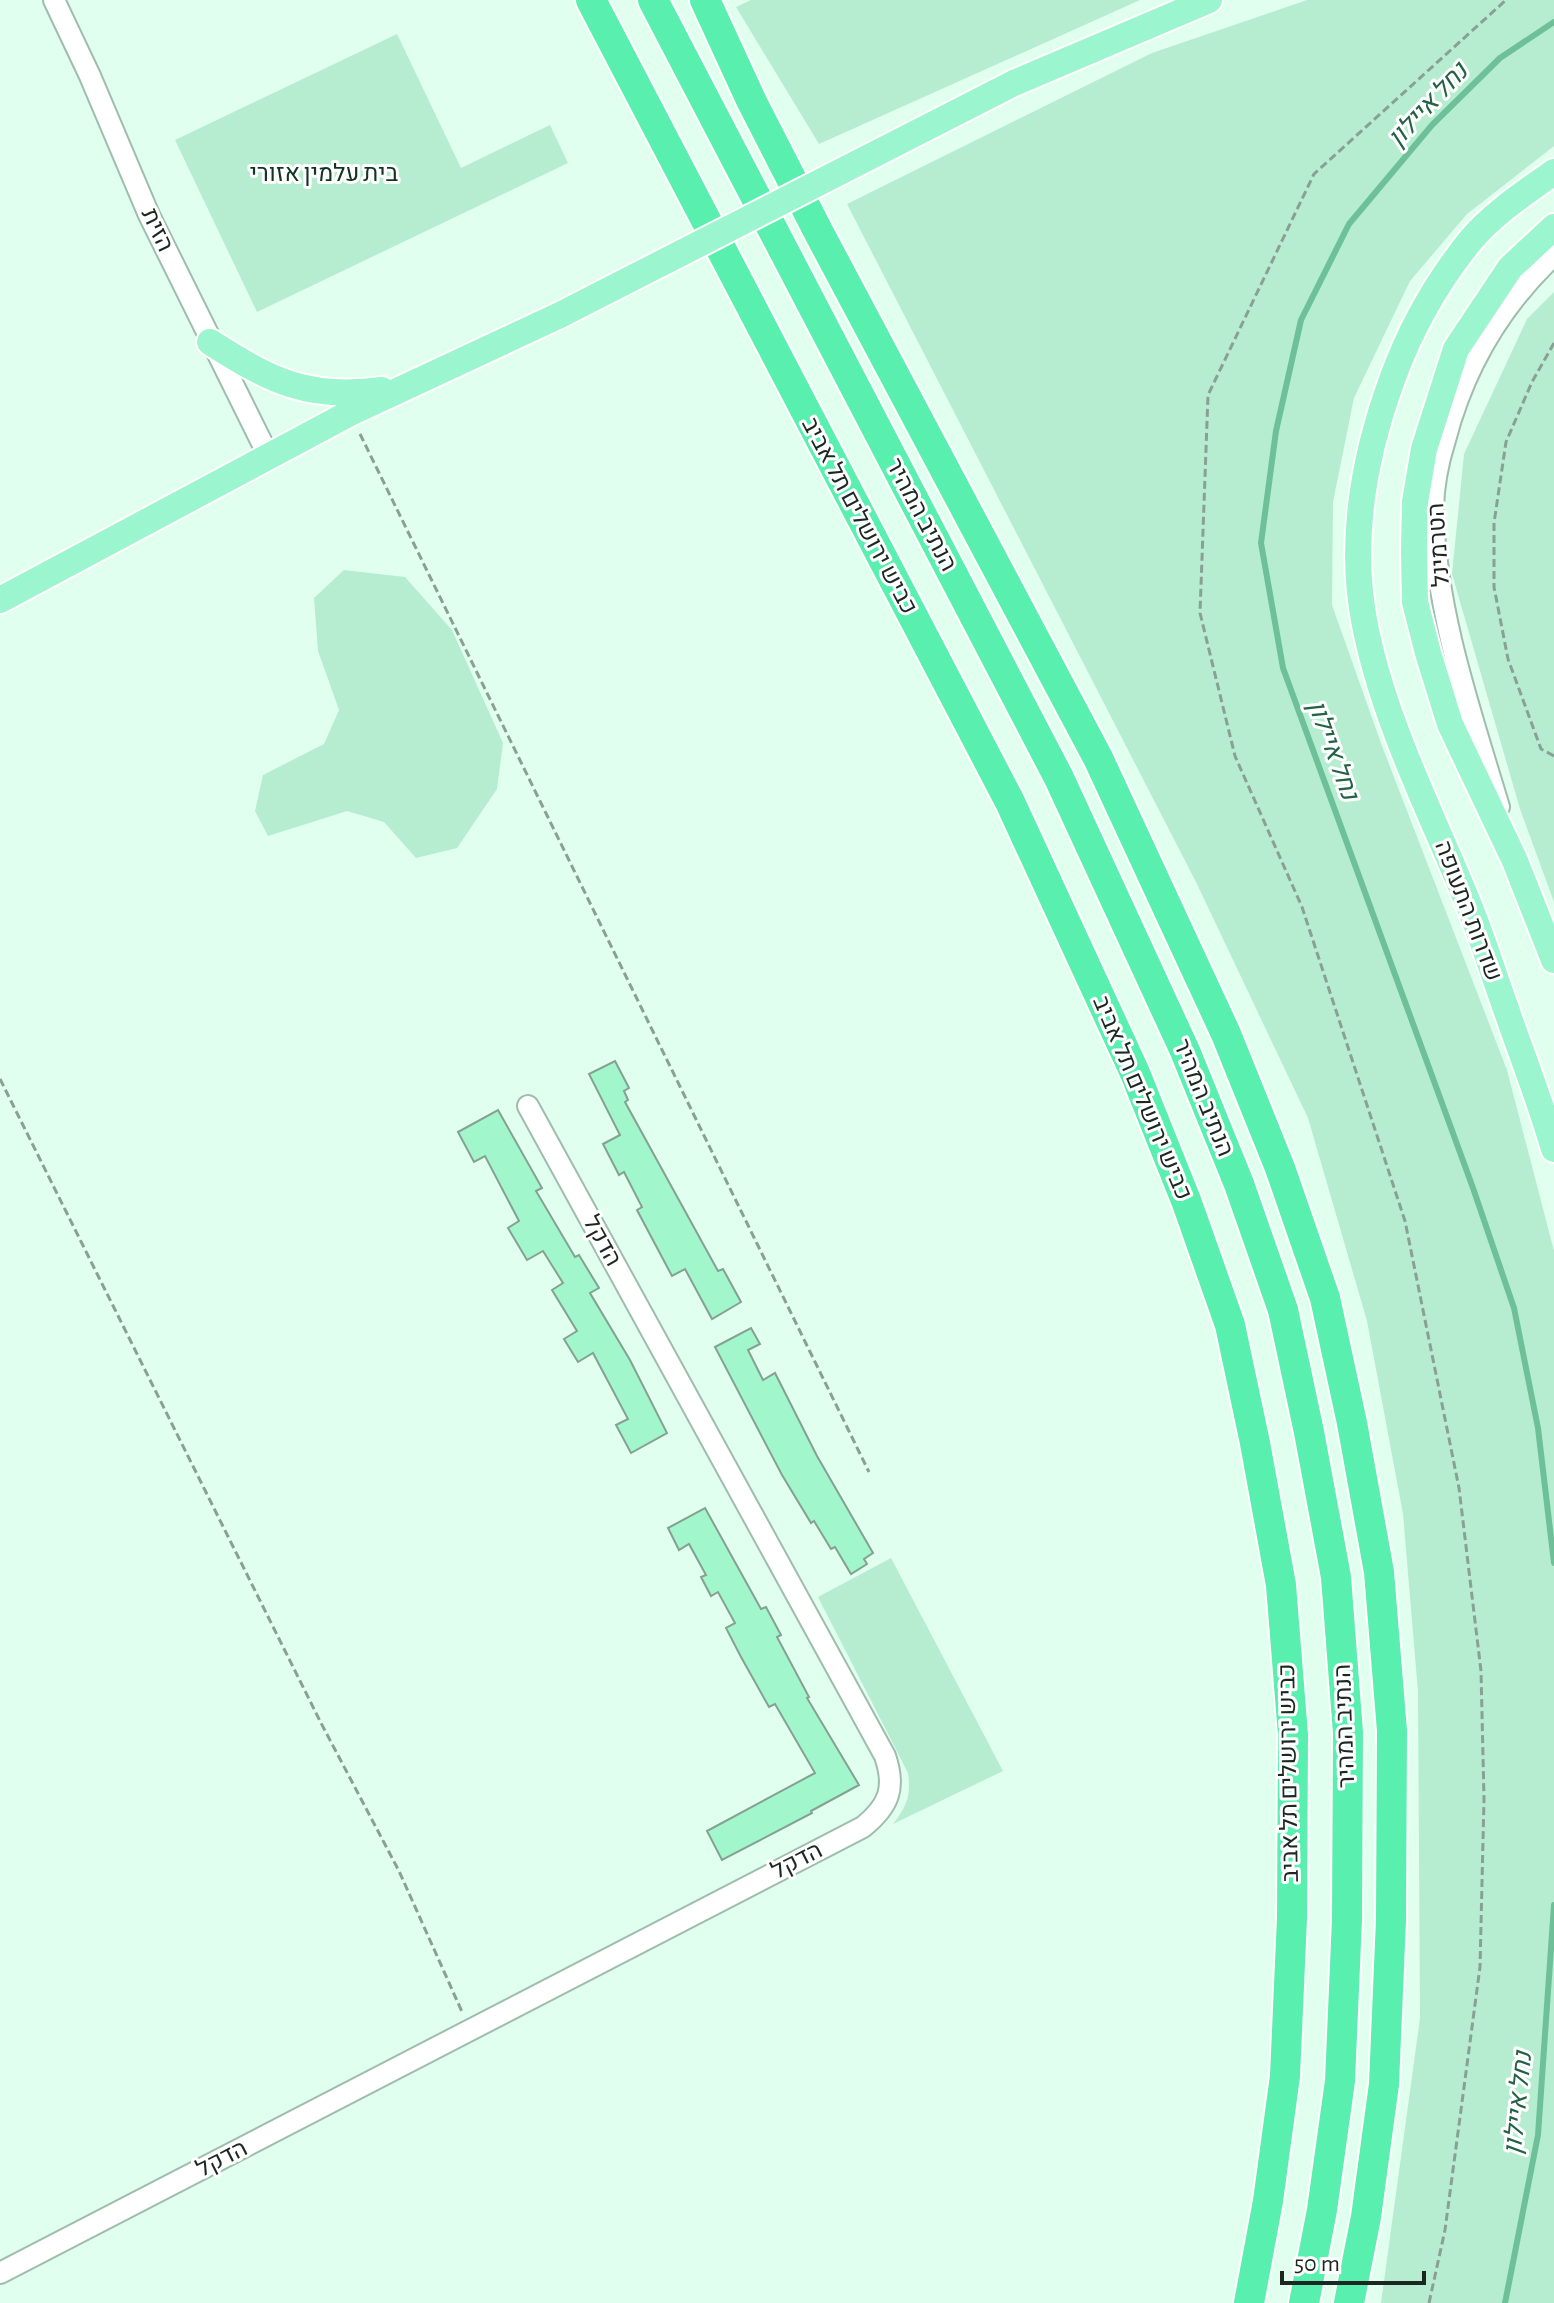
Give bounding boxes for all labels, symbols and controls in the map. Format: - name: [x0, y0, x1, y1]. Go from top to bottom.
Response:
- water label: נחל איילון: [1383, 57, 1475, 152]
- park label: בית עלמין אזורי: [250, 162, 399, 186]
- street label: הזית: [137, 205, 177, 255]
- street label: כביש ירושלים תל אביב: [797, 414, 921, 618]
- street label: הנתיב המהיר: [881, 455, 961, 575]
- street label: הטרמינל: [1424, 502, 1454, 588]
- water label: נחל איילון: [1302, 697, 1363, 805]
- street label: שדרות התעופה: [1430, 837, 1506, 985]
- street label: כביש ירושלים תל אביב: [1088, 993, 1196, 1203]
- street label: הנתיב המהיר: [1169, 1036, 1237, 1160]
- street label: הדקל: [578, 1212, 626, 1270]
- street label: כביש ירושלים תל אביב: [1275, 1663, 1303, 1883]
- street label: הנתיב המהיר: [1331, 1664, 1359, 1788]
- street label: הדקל: [768, 1838, 826, 1884]
- water label: נחל איילון: [1500, 2049, 1537, 2156]
- street label: הדקל: [193, 2136, 251, 2182]
- scale bar: [1282, 2235, 1424, 2285]
- text: 50 m: [1294, 2252, 1340, 2276]

